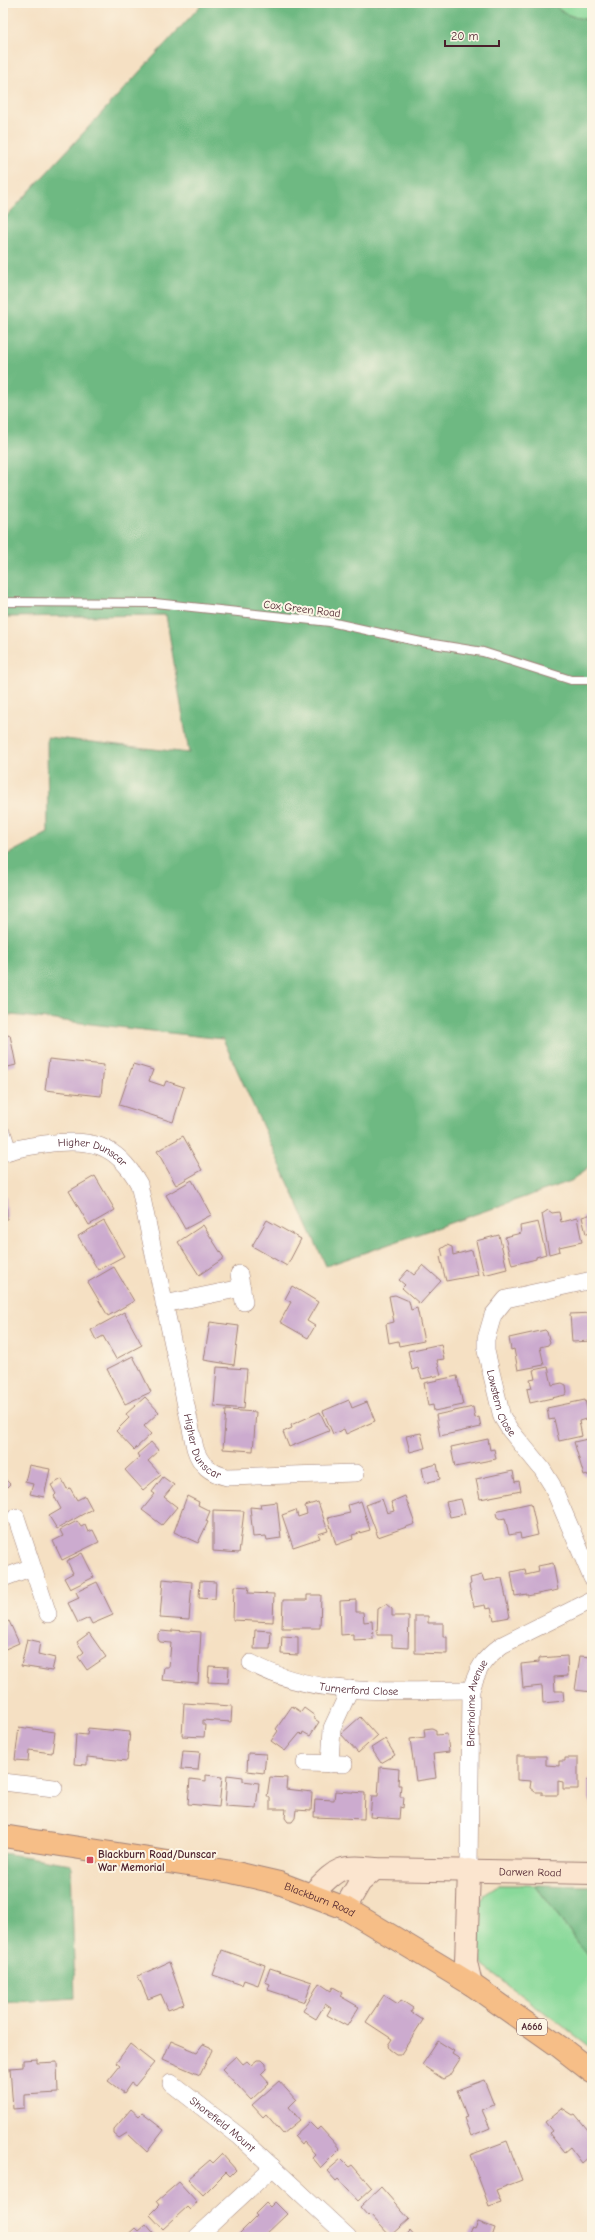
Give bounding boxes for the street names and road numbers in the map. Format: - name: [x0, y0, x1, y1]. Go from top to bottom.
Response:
- street label: Cox Green Road: [263, 598, 342, 620]
- street label: Higher Dunscar: [57, 1135, 131, 1169]
- street label: Lowstern Close: [484, 1368, 519, 1439]
- street label: Higher Dunscar: [181, 1412, 224, 1482]
- street label: Brierholme Avenue: [464, 1656, 490, 1747]
- street label: Turnerford Close: [318, 1679, 399, 1698]
- street label: Darwen Road: [499, 1865, 562, 1879]
- street label: Blackburn Road: [283, 1879, 358, 1919]
- road number: A666: [517, 2019, 547, 2035]
- street label: Shorefield Mount: [187, 2094, 259, 2155]

